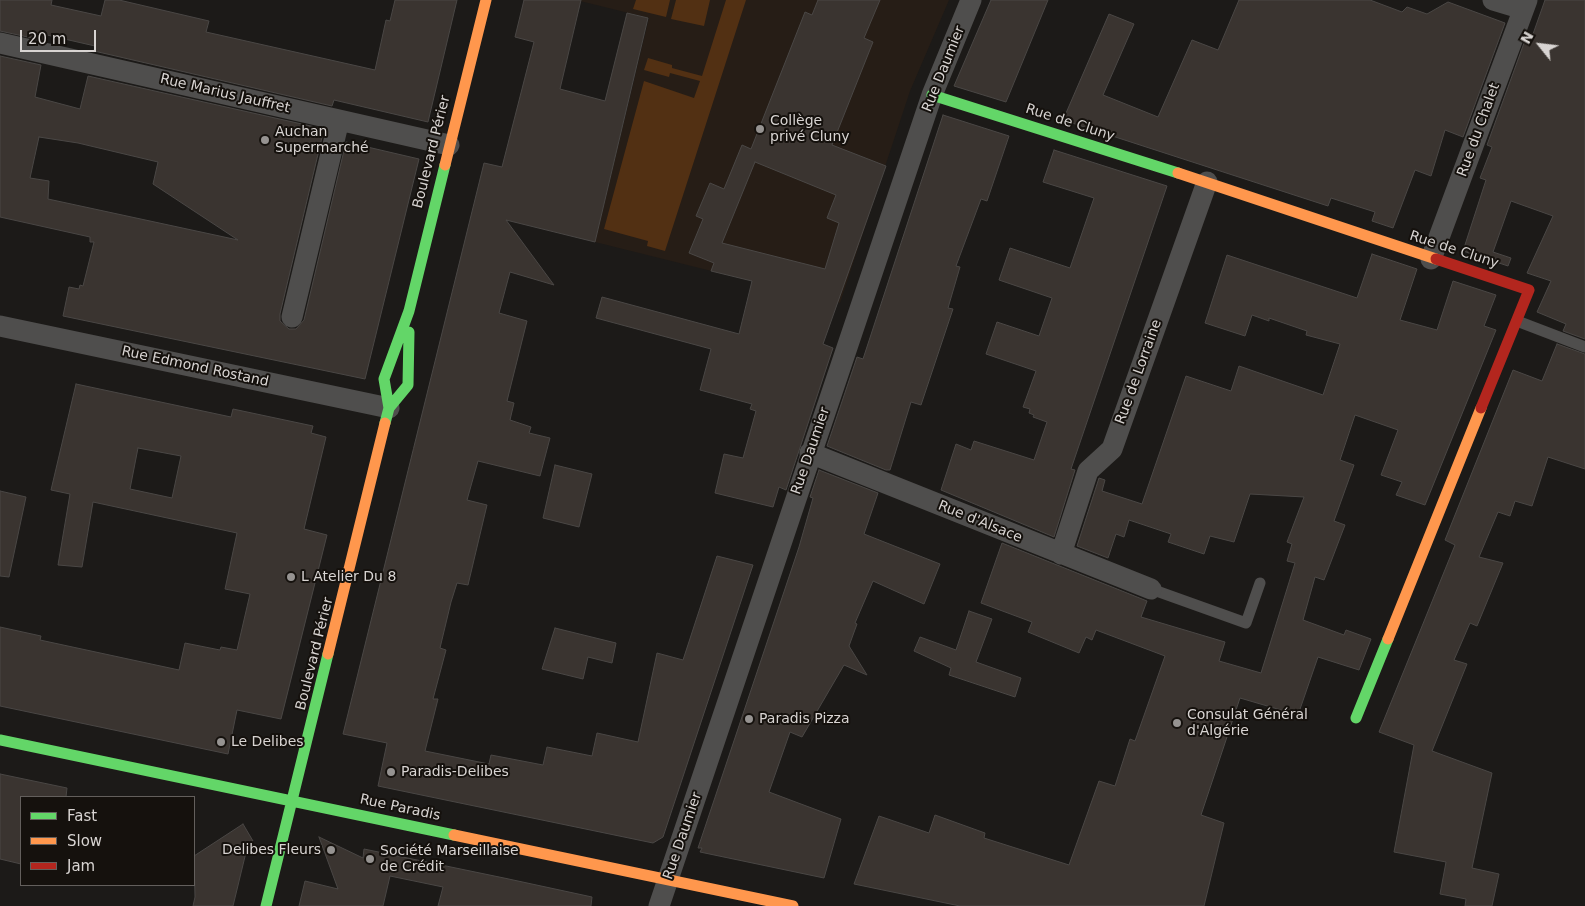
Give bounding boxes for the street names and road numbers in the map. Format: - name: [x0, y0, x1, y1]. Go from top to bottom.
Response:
- street label: Rue Daumier: [919, 24, 969, 114]
- street label: Rue Marius Jauffret: [158, 71, 292, 117]
- street label: Rue du Chalet: [1454, 81, 1504, 179]
- street label: Boulevard Périer: [410, 94, 454, 210]
- street label: Rue de Cluny: [1023, 101, 1117, 145]
- street label: Rue de Cluny: [1407, 228, 1501, 272]
- street label: Rue de Lorraine: [1112, 317, 1166, 427]
- street label: Rue Edmond Rostand: [120, 343, 270, 391]
- street label: Rue Daumier: [788, 405, 834, 497]
- street label: Rue d'Alsace: [935, 497, 1025, 547]
- street label: Boulevard Périer: [293, 596, 337, 712]
- street label: Rue Daumier: [660, 790, 706, 882]
- street label: Rue Paradis: [358, 791, 442, 825]

